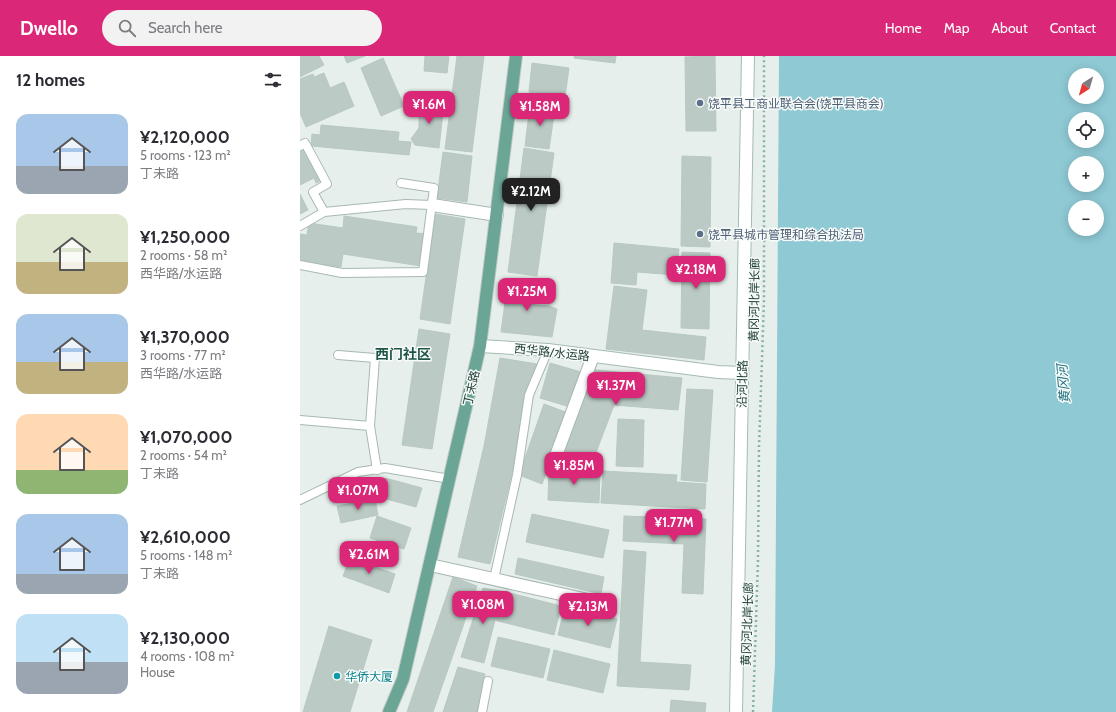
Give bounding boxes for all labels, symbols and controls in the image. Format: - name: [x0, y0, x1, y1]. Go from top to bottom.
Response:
- search box: [102, 10, 382, 46]
- text: Dwello: [20, 17, 78, 40]
- icon: search: [116, 17, 138, 39]
- text: Search here: [148, 19, 222, 37]
- text: Home: [885, 19, 922, 37]
- text: Map: [944, 19, 969, 37]
- text: About: [991, 19, 1028, 37]
- text: Contact: [1050, 19, 1096, 37]
- north arrow: [1068, 68, 1104, 104]
- map controls: [1068, 68, 1104, 236]
- icon: filters: [262, 69, 284, 91]
- text: 12 homes: [16, 70, 85, 90]
- pin: ¥1.6M: [401, 91, 457, 125]
- pin: ¥1.58M: [507, 93, 573, 127]
- text: ¥1.6M: [412, 96, 446, 112]
- place label: 饶平县工商业联合会(饶平县商会): [708, 96, 884, 111]
- text: ¥1.58M: [519, 98, 561, 114]
- marker: 饶平县工商业联合会(饶平县商会): [695, 98, 705, 108]
- button: locate: [1068, 112, 1104, 148]
- text: ¥2,120,000: [140, 127, 230, 147]
- icon: home: [48, 130, 96, 178]
- text: 5 rooms · 123 m²: [140, 147, 231, 163]
- button: +: [1068, 156, 1104, 192]
- text: 丁未路: [140, 165, 179, 181]
- pin: ¥2.12M: [498, 178, 564, 212]
- text: ¥2.12M: [511, 183, 551, 199]
- button: −: [1068, 200, 1104, 236]
- text: ¥1,250,000: [140, 227, 230, 247]
- place label: 饶平县城市管理和综合执法局: [708, 227, 864, 242]
- marker: 饶平县城市管理和综合执法局: [695, 229, 705, 239]
- icon: home: [48, 230, 96, 278]
- text: 2 rooms · 58 m²: [140, 247, 227, 263]
- pin: ¥2.18M: [663, 256, 729, 290]
- street label: 黄冈河北岸长廊: [746, 258, 762, 342]
- text: ¥2.18M: [676, 261, 716, 277]
- text: 西华路/水运路: [140, 265, 222, 281]
- pin: ¥1.25M: [494, 278, 560, 312]
- text: ¥1.25M: [507, 283, 547, 299]
- text: ¥1,370,000: [140, 327, 230, 347]
- icon: home: [48, 330, 96, 378]
- street label: 西华路/水运路: [513, 341, 591, 363]
- district label: 西门社区: [375, 345, 431, 363]
- text: 3 rooms · 77 m²: [140, 347, 226, 363]
- street label: 沿河北路: [734, 360, 750, 408]
- water label: 黄冈河: [1053, 361, 1073, 404]
- text: 西华路/水运路: [140, 365, 222, 381]
- street label: 丁未路: [460, 369, 482, 407]
- pin: ¥1.37M: [583, 372, 649, 406]
- text: ¥1.37M: [596, 377, 636, 393]
- text: ¥1,070,000: [140, 427, 232, 447]
- icon: home: [48, 430, 96, 478]
- text: 2 rooms · 54 m²: [140, 447, 227, 463]
- pin: ¥1.85M: [541, 452, 607, 486]
- text: ¥1.85M: [553, 457, 595, 473]
- text: 丁未路: [140, 465, 179, 481]
- pin: ¥1.07M: [325, 477, 391, 511]
- text: ¥1.07M: [337, 482, 379, 498]
- pin: ¥1.77M: [641, 509, 707, 543]
- text: ¥1.77M: [654, 514, 694, 530]
- text: ¥2,610,000: [140, 527, 231, 547]
- icon: home: [48, 530, 96, 578]
- pin: ¥2.61M: [336, 541, 402, 575]
- text: ¥2.61M: [349, 546, 389, 562]
- text: 5 rooms · 148 m²: [140, 547, 232, 563]
- text: 丁未路: [140, 565, 179, 581]
- street label: 黄冈河北岸长廊: [738, 582, 756, 666]
- pin: ¥1.08M: [450, 591, 516, 625]
- pin: ¥2.13M: [555, 593, 621, 627]
- text: ¥1.08M: [461, 596, 505, 612]
- text: ¥2.13M: [568, 598, 608, 614]
- text: ¥2,130,000: [140, 628, 230, 648]
- icon: home: [48, 630, 96, 678]
- text: 4 rooms · 108 m²: [140, 648, 234, 664]
- text: House: [140, 664, 175, 680]
- place label: 华侨大厦: [345, 669, 393, 684]
- marker: 华侨大厦: [332, 671, 342, 681]

